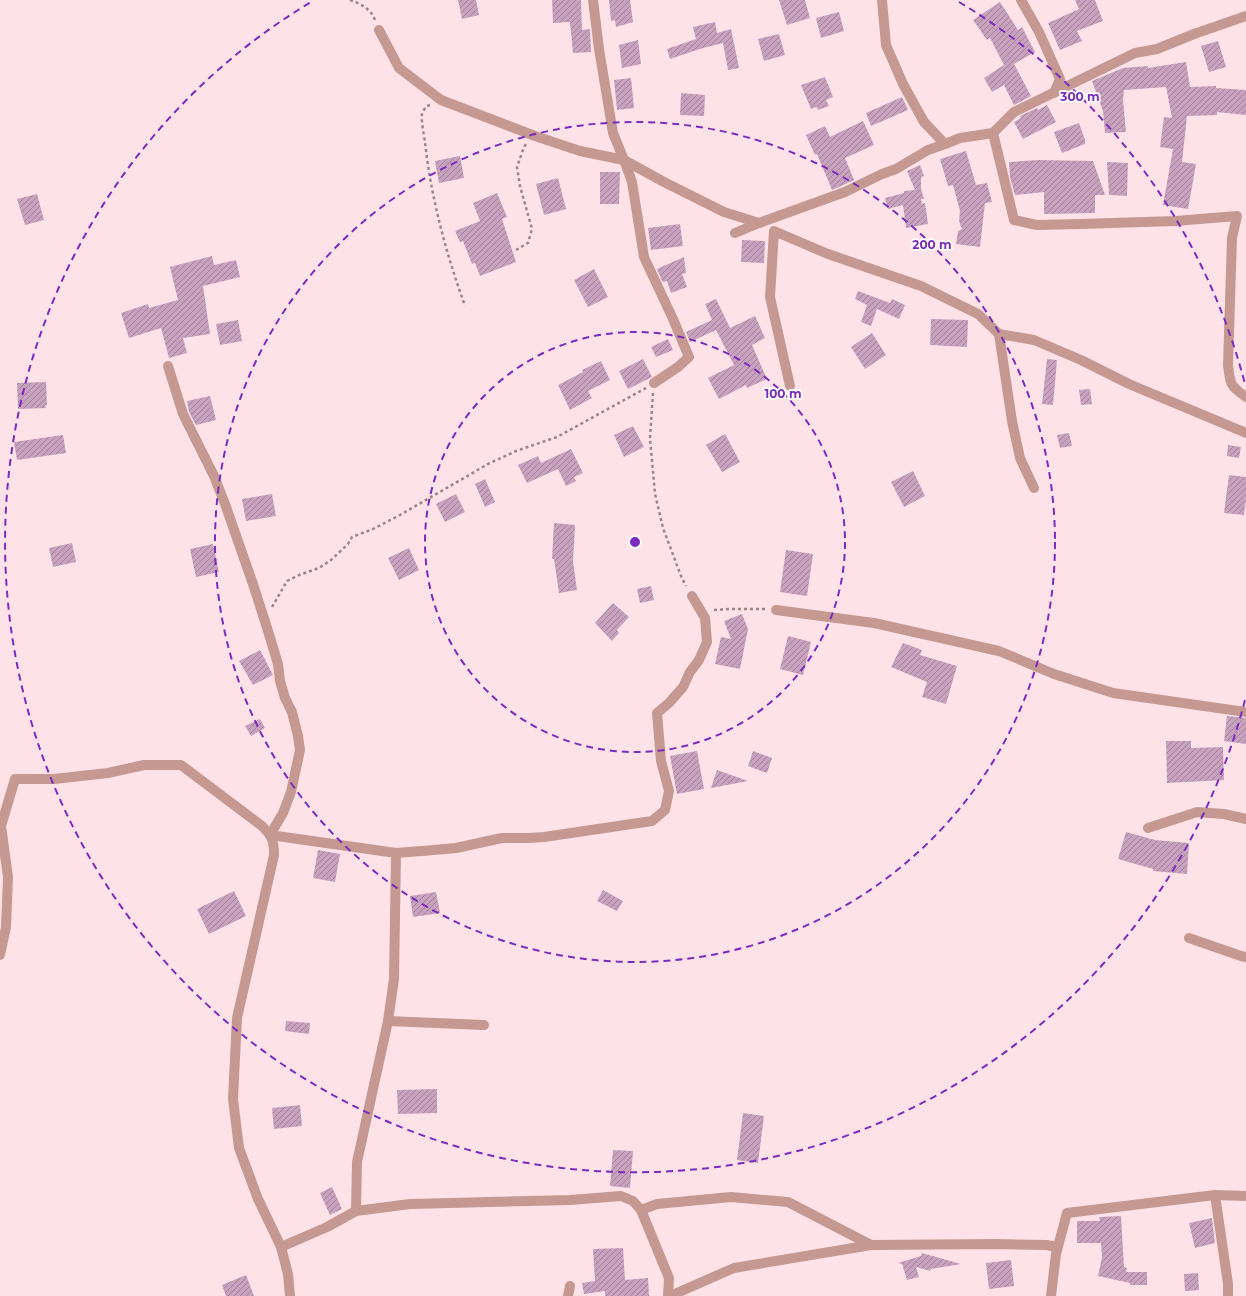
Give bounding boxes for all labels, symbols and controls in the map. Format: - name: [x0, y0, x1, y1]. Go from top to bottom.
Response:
- text: 300 m: [1059, 89, 1100, 104]
- text: 200 m: [912, 237, 952, 252]
- text: 100 m: [765, 386, 801, 401]
- centre of rings: [628, 535, 642, 549]

